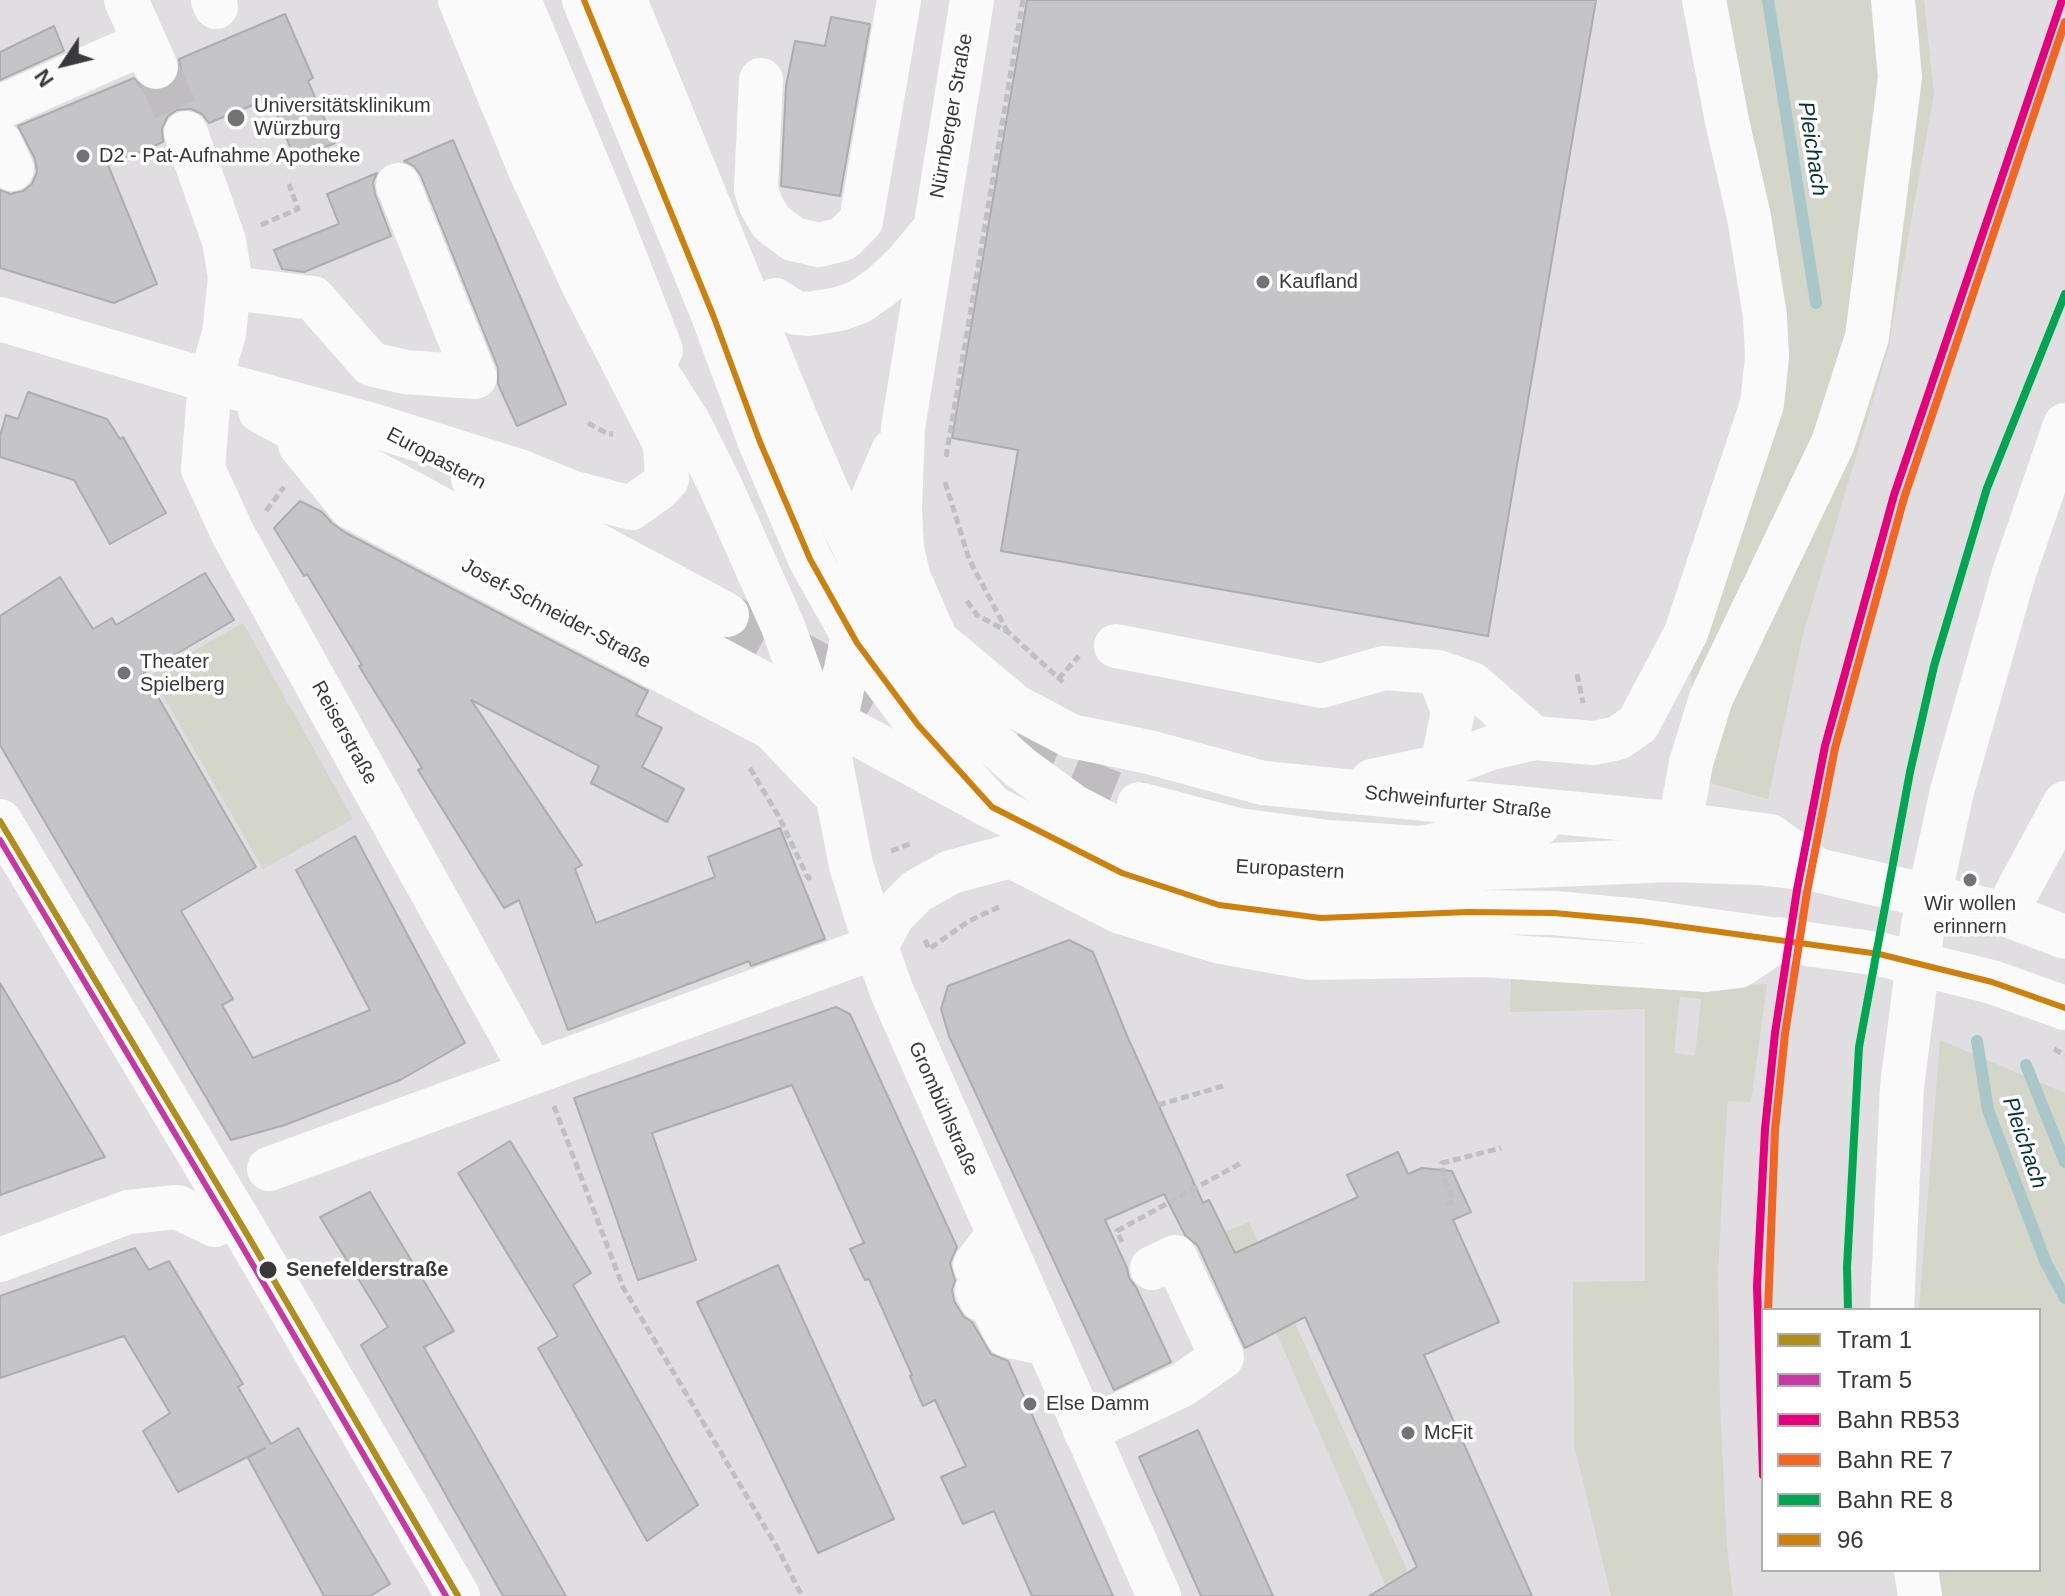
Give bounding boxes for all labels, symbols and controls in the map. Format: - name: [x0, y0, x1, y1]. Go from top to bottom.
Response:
- north arrow: [24, 24, 104, 104]
- street label: Nürnberger Straße: [926, 32, 978, 200]
- text: N: [29, 64, 59, 92]
- place label: Universitätsklinikum Würzburg: [254, 94, 431, 141]
- water label: Pleichach: [1792, 100, 1832, 198]
- marker: Universitätsklinikum Würzburg: [225, 107, 247, 129]
- place label: D2 - Pat-Aufnahme Apotheke: [99, 144, 360, 168]
- marker: D2 - Pat-Aufnahme Apotheke: [74, 147, 92, 165]
- place label: Kaufland: [1279, 270, 1358, 294]
- marker: Kaufland: [1254, 273, 1272, 291]
- street label: Europastern: [382, 423, 490, 495]
- street label: Josef-Schneider-Straße: [457, 554, 655, 674]
- place label: Theater Spielberg: [140, 650, 225, 697]
- marker: Theater Spielberg: [115, 664, 133, 682]
- street label: Reiserstraße: [306, 677, 382, 789]
- street label: Schweinfurter Straße: [1363, 781, 1553, 825]
- street label: Europastern: [1235, 855, 1345, 885]
- marker: Wir wollen erinnern: [1961, 871, 1979, 889]
- place label: Wir wollen erinnern: [1924, 892, 2016, 939]
- street label: Grombühlstraße: [903, 1038, 983, 1180]
- water label: Pleichach: [1996, 1094, 2052, 1192]
- place label: Senefelderstraße: [286, 1258, 448, 1282]
- marker: Senefelderstraße: [257, 1259, 279, 1281]
- legend: [1761, 1308, 2041, 1572]
- text: Tram 1: [1837, 1326, 1912, 1353]
- text: Tram 5: [1837, 1366, 1912, 1393]
- place label: Else Damm: [1046, 1392, 1149, 1416]
- marker: Else Damm: [1021, 1395, 1039, 1413]
- text: Bahn RB53: [1837, 1406, 1960, 1433]
- place label: McFit: [1424, 1421, 1473, 1445]
- marker: McFit: [1399, 1424, 1417, 1442]
- text: Bahn RE 7: [1837, 1446, 1953, 1473]
- text: Bahn RE 8: [1837, 1486, 1953, 1513]
- text: 96: [1837, 1526, 1864, 1553]

